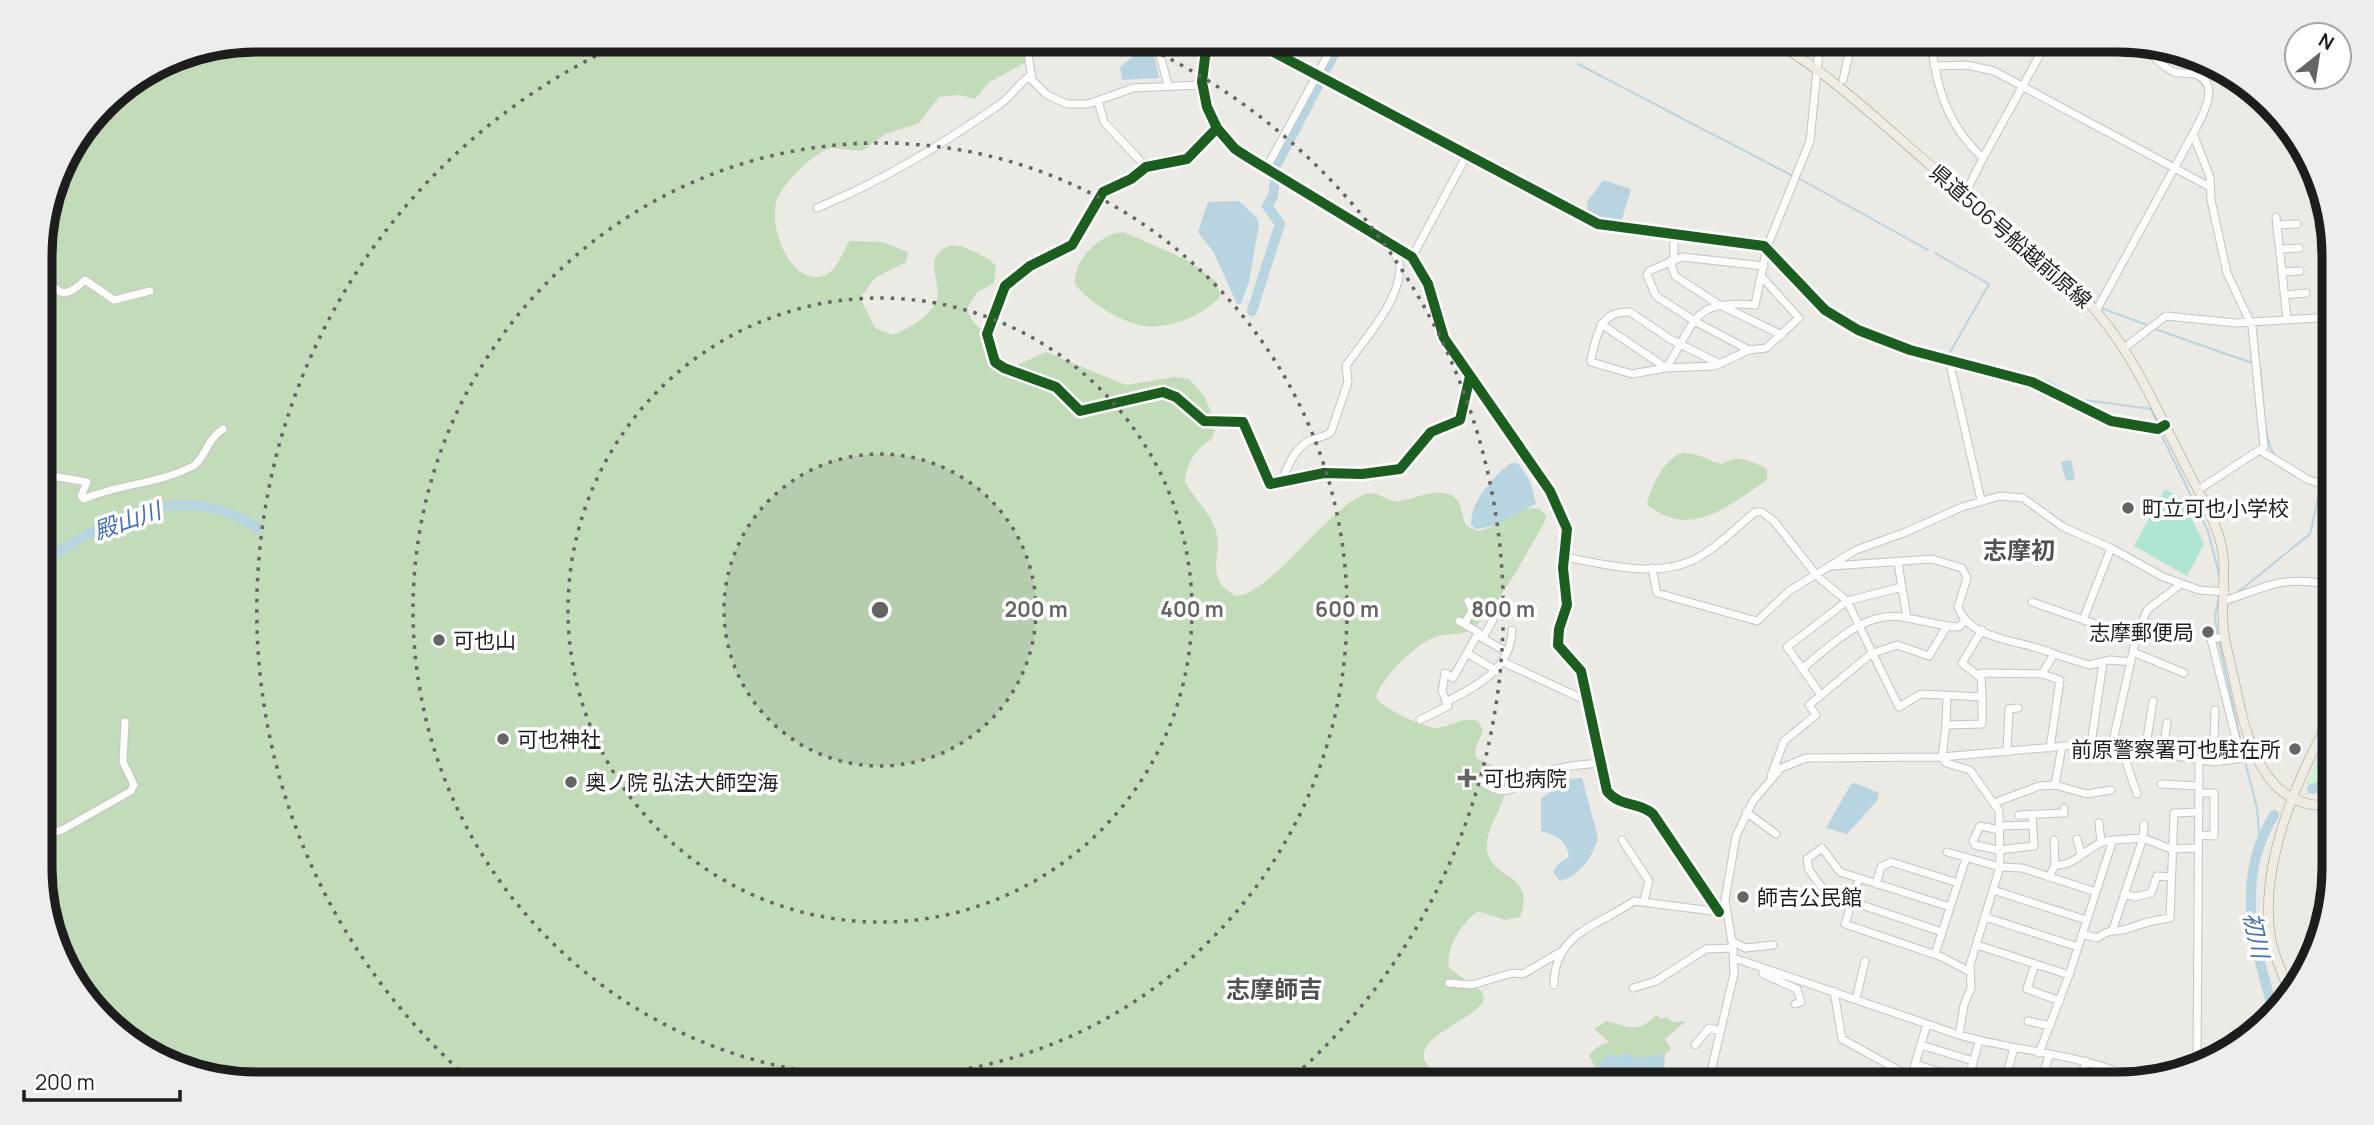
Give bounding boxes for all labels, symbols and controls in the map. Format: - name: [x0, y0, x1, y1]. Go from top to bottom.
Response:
- north arrow: [2283, 21, 2353, 91]
- text: N: [2314, 27, 2339, 56]
- street label: 県道506号船越前原線: [1924, 158, 2098, 314]
- water label: 殿山川: [89, 493, 168, 546]
- place label: 町立可也小学校: [2142, 494, 2289, 522]
- marker: 町立可也小学校: [2120, 500, 2136, 516]
- district label: 志摩初: [1983, 533, 2055, 566]
- text: 200 m: [1004, 595, 1068, 623]
- text: 400 m: [1160, 595, 1224, 623]
- text: 600 m: [1315, 595, 1379, 623]
- text: 800 m: [1471, 595, 1535, 623]
- centre of rings: [868, 598, 892, 622]
- place label: 志摩郵便局: [2089, 618, 2194, 646]
- marker: 志摩郵便局: [2200, 624, 2216, 640]
- place label: 可也山: [453, 626, 516, 654]
- marker: 可也山: [431, 632, 447, 648]
- place label: 可也神社: [517, 725, 601, 753]
- marker: 可也神社: [495, 731, 511, 747]
- place label: 前原警察署可也駐在所: [2071, 735, 2281, 763]
- marker: 前原警察署可也駐在所: [2287, 741, 2303, 757]
- place label: 可也病院: [1483, 764, 1567, 792]
- place label: 奥ノ院 弘法大師空海: [585, 768, 778, 796]
- marker: 可也病院: [1457, 768, 1477, 788]
- marker: 奥ノ院 弘法大師空海: [563, 774, 579, 790]
- place label: 師吉公民館: [1757, 883, 1862, 911]
- marker: 師吉公民館: [1735, 889, 1751, 905]
- water label: 初川: [2237, 909, 2278, 964]
- district label: 志摩師吉: [1226, 972, 1322, 1005]
- scale bar: [24, 1058, 180, 1102]
- text: 200 m: [35, 1068, 95, 1096]

